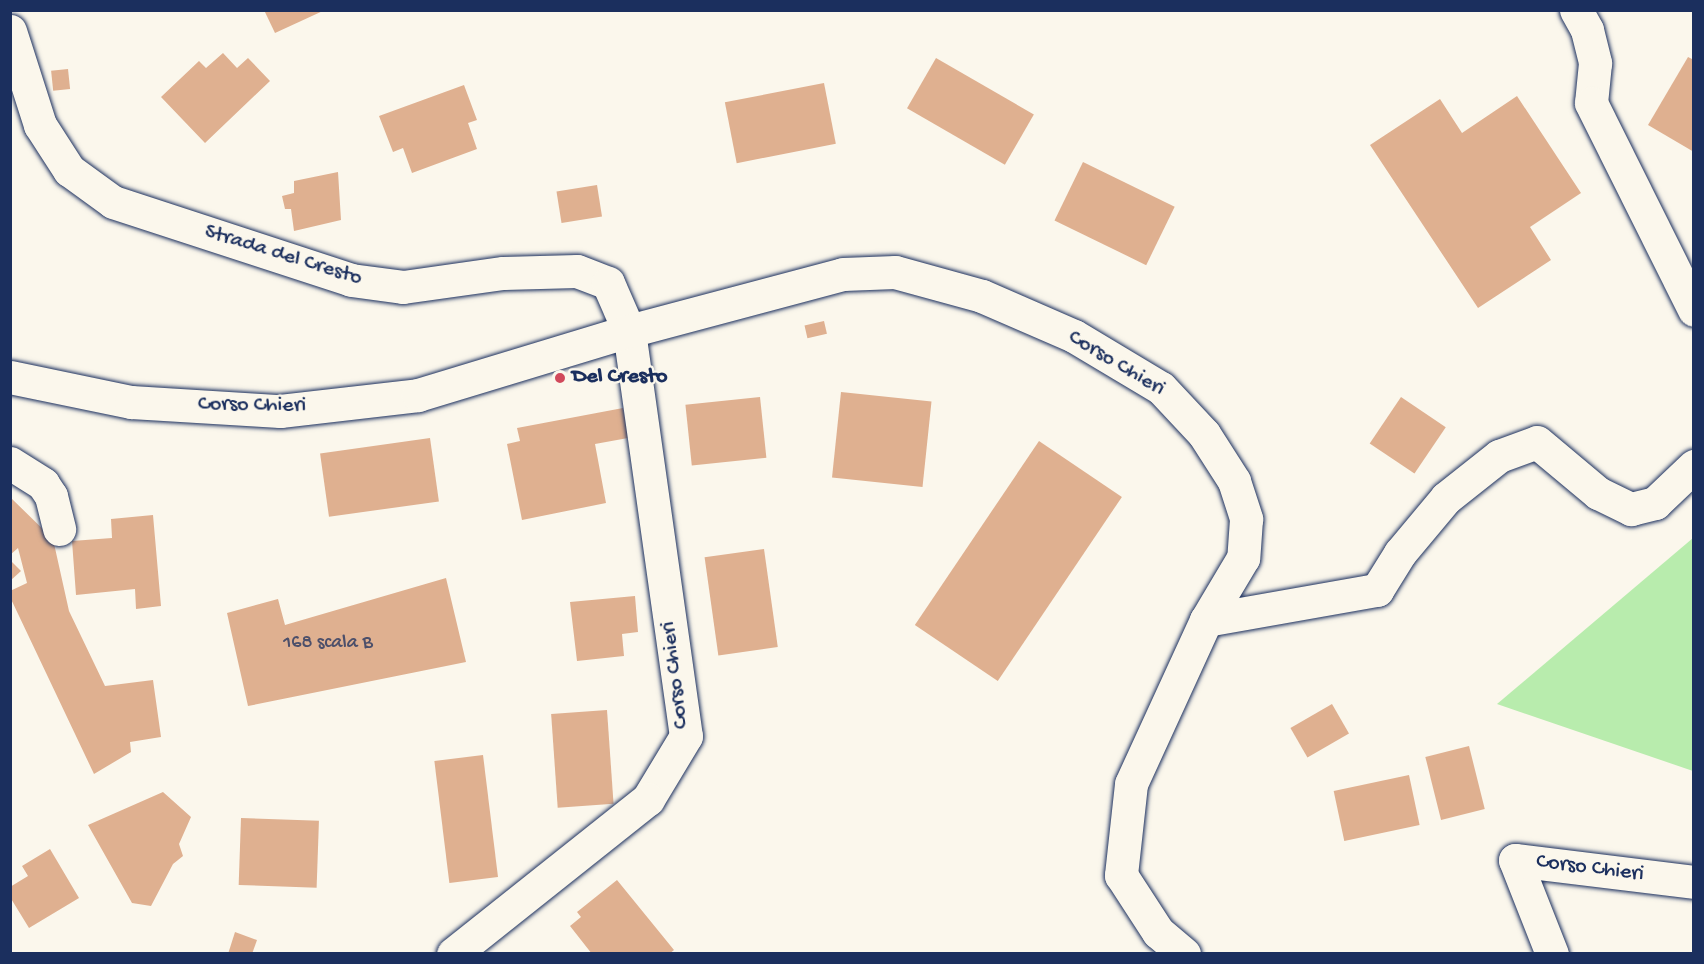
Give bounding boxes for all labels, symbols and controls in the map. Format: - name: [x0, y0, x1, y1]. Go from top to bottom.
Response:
- street label: Strada del Cresto: [201, 219, 365, 293]
- street label: Corso Chieri: [1063, 325, 1169, 403]
- place label: Del Cresto: [572, 365, 667, 391]
- marker: Del Cresto: [553, 371, 567, 385]
- street label: Corso Chieri: [198, 392, 306, 420]
- street label: Corso Chieri: [656, 620, 696, 730]
- house number: 168 scala B: [283, 631, 373, 655]
- street label: Corso Chieri: [1535, 849, 1645, 889]

